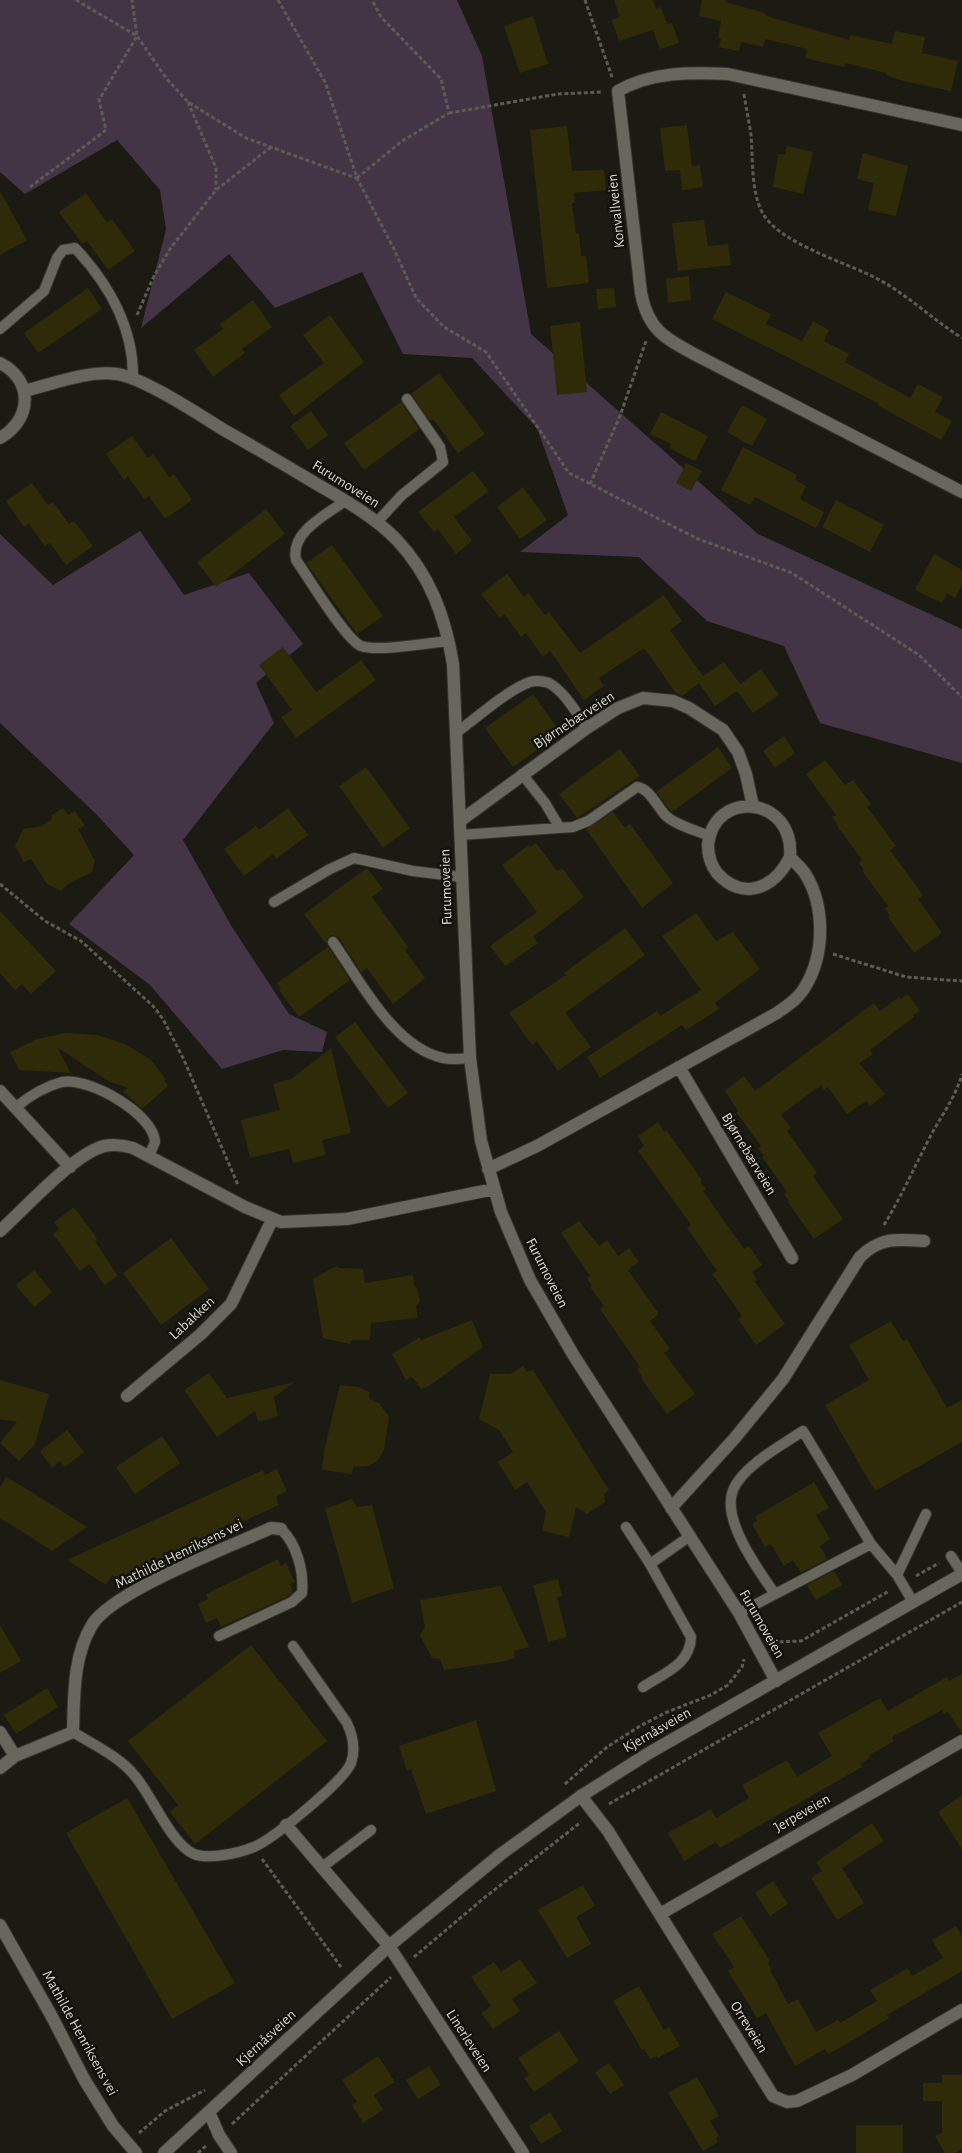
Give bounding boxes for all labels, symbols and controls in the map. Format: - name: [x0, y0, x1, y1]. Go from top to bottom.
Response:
- street label: Konvallveien: [605, 173, 627, 249]
- street label: Furumoveien: [310, 457, 382, 511]
- street label: Bjørnebærveien: [531, 688, 617, 752]
- street label: Furumoveien: [437, 849, 455, 925]
- street label: Bjørnebærveien: [719, 1110, 779, 1198]
- street label: Furumoveien: [523, 1236, 571, 1310]
- street label: Labakken: [166, 1293, 218, 1343]
- street label: Mathilde Henriksens vei: [113, 1516, 245, 1592]
- street label: Furumoveien: [736, 1587, 788, 1661]
- street label: Kjernåsveien: [621, 1705, 693, 1755]
- street label: Jerpeveien: [771, 1791, 833, 1835]
- street label: Mathilde Henriksens vei: [39, 1968, 121, 2098]
- street label: Orreveien: [727, 1999, 771, 2055]
- street label: Kjernåsveien: [233, 2007, 299, 2069]
- street label: Linerleveien: [443, 2007, 495, 2075]

